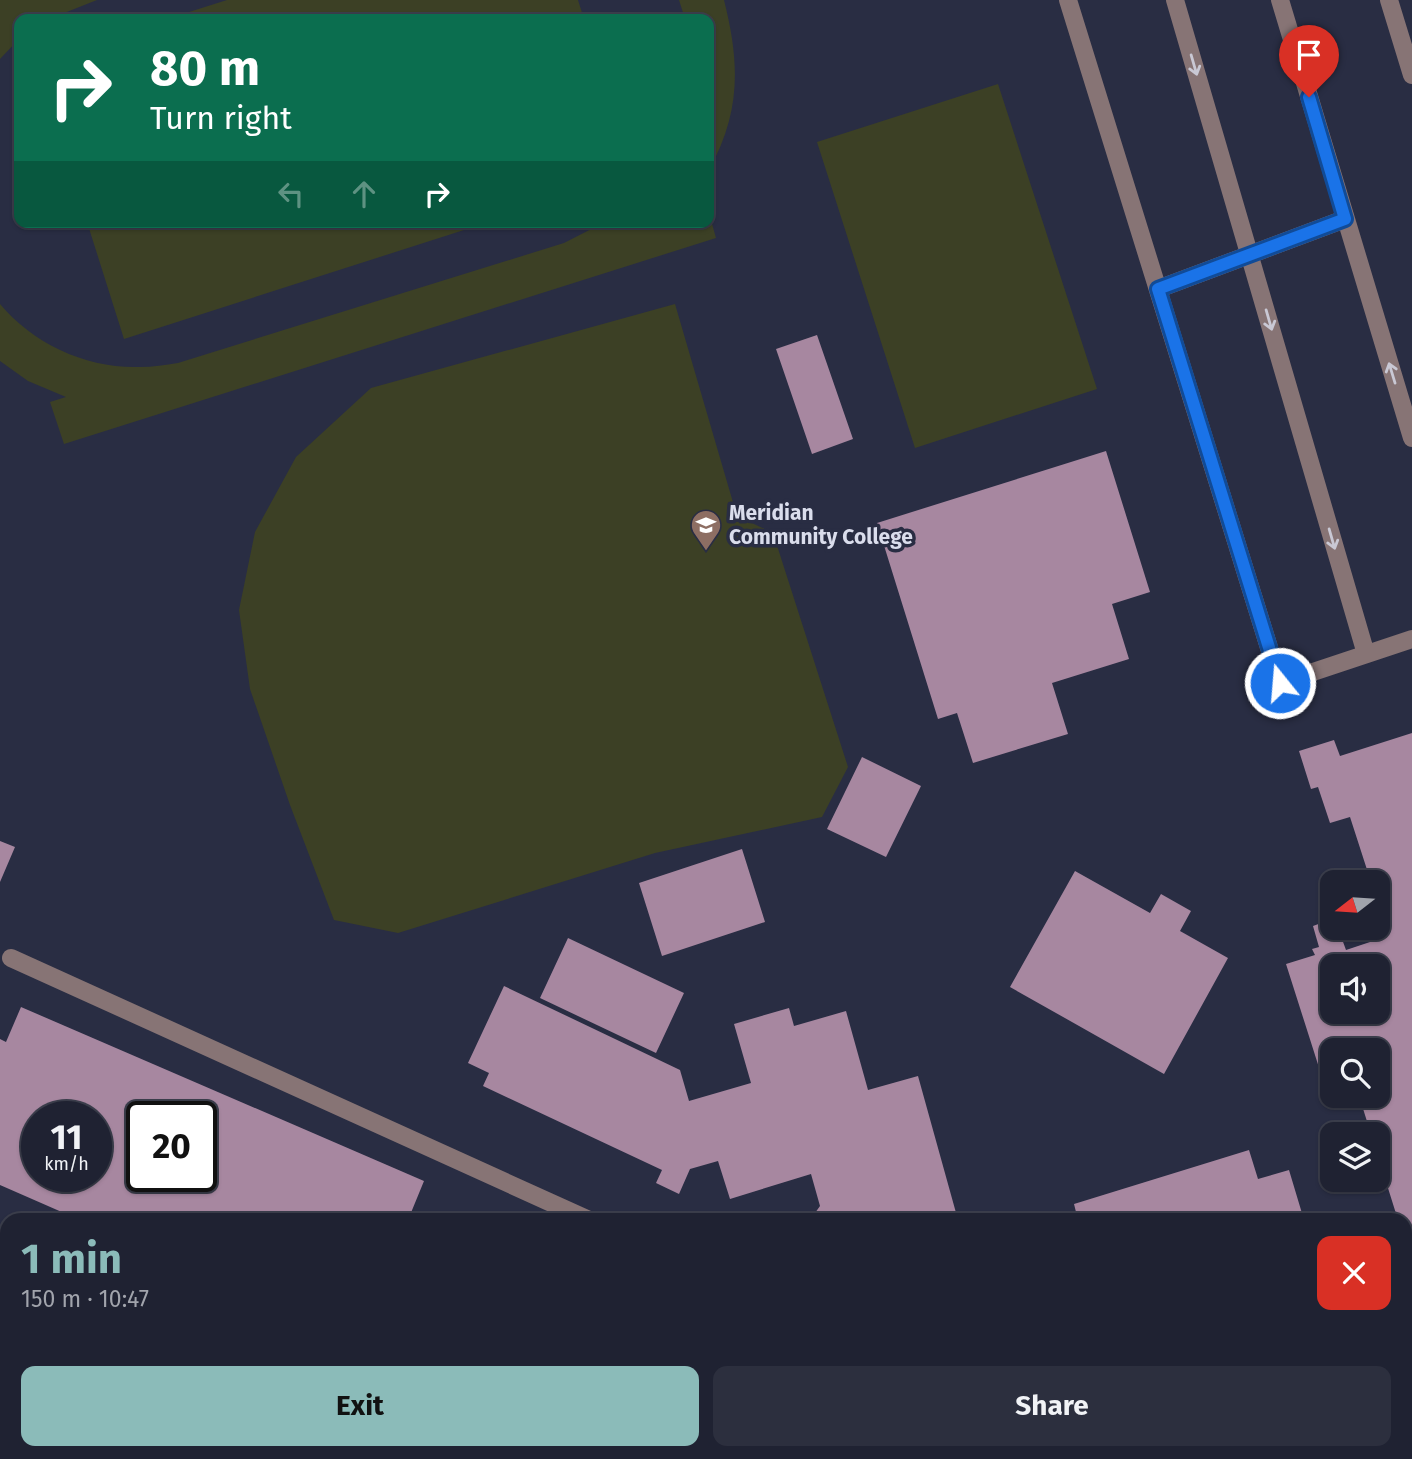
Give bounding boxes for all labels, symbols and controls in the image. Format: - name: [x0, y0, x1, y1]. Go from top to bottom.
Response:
- pin: [1279, 25, 1339, 97]
- icon: arrive: [1290, 36, 1328, 74]
- text: 80 m: [150, 39, 260, 98]
- icon: right: [35, 42, 126, 133]
- one-way arrow: [1189, 54, 1202, 76]
- text: Turn right: [150, 99, 292, 137]
- icon: left: [272, 175, 310, 213]
- icon: ahead: [345, 175, 383, 213]
- icon: right: [418, 175, 456, 213]
- one-way arrow: [1263, 309, 1276, 331]
- one-way arrow: [1385, 362, 1398, 384]
- place label: Meridian Community College: [729, 500, 913, 550]
- school or university icon: Meridian Community College: [689, 508, 723, 552]
- one-way arrow: [1327, 527, 1340, 549]
- position arrow: [1243, 646, 1317, 720]
- north arrow: [1320, 870, 1390, 940]
- map controls: [1320, 870, 1390, 1192]
- button: sound: [1320, 954, 1390, 1024]
- button: search: [1320, 1038, 1390, 1108]
- speed limit sign: 20: [126, 1101, 217, 1192]
- text: 11: [51, 1116, 82, 1158]
- button: layers: [1320, 1122, 1390, 1192]
- text: km/h: [44, 1153, 89, 1175]
- text: 1 min: [21, 1234, 122, 1284]
- button: close: [1317, 1236, 1391, 1310]
- text: 150 m · 10:47: [21, 1285, 149, 1313]
- button: Exit: [21, 1366, 699, 1446]
- button: Share: [713, 1366, 1391, 1446]

